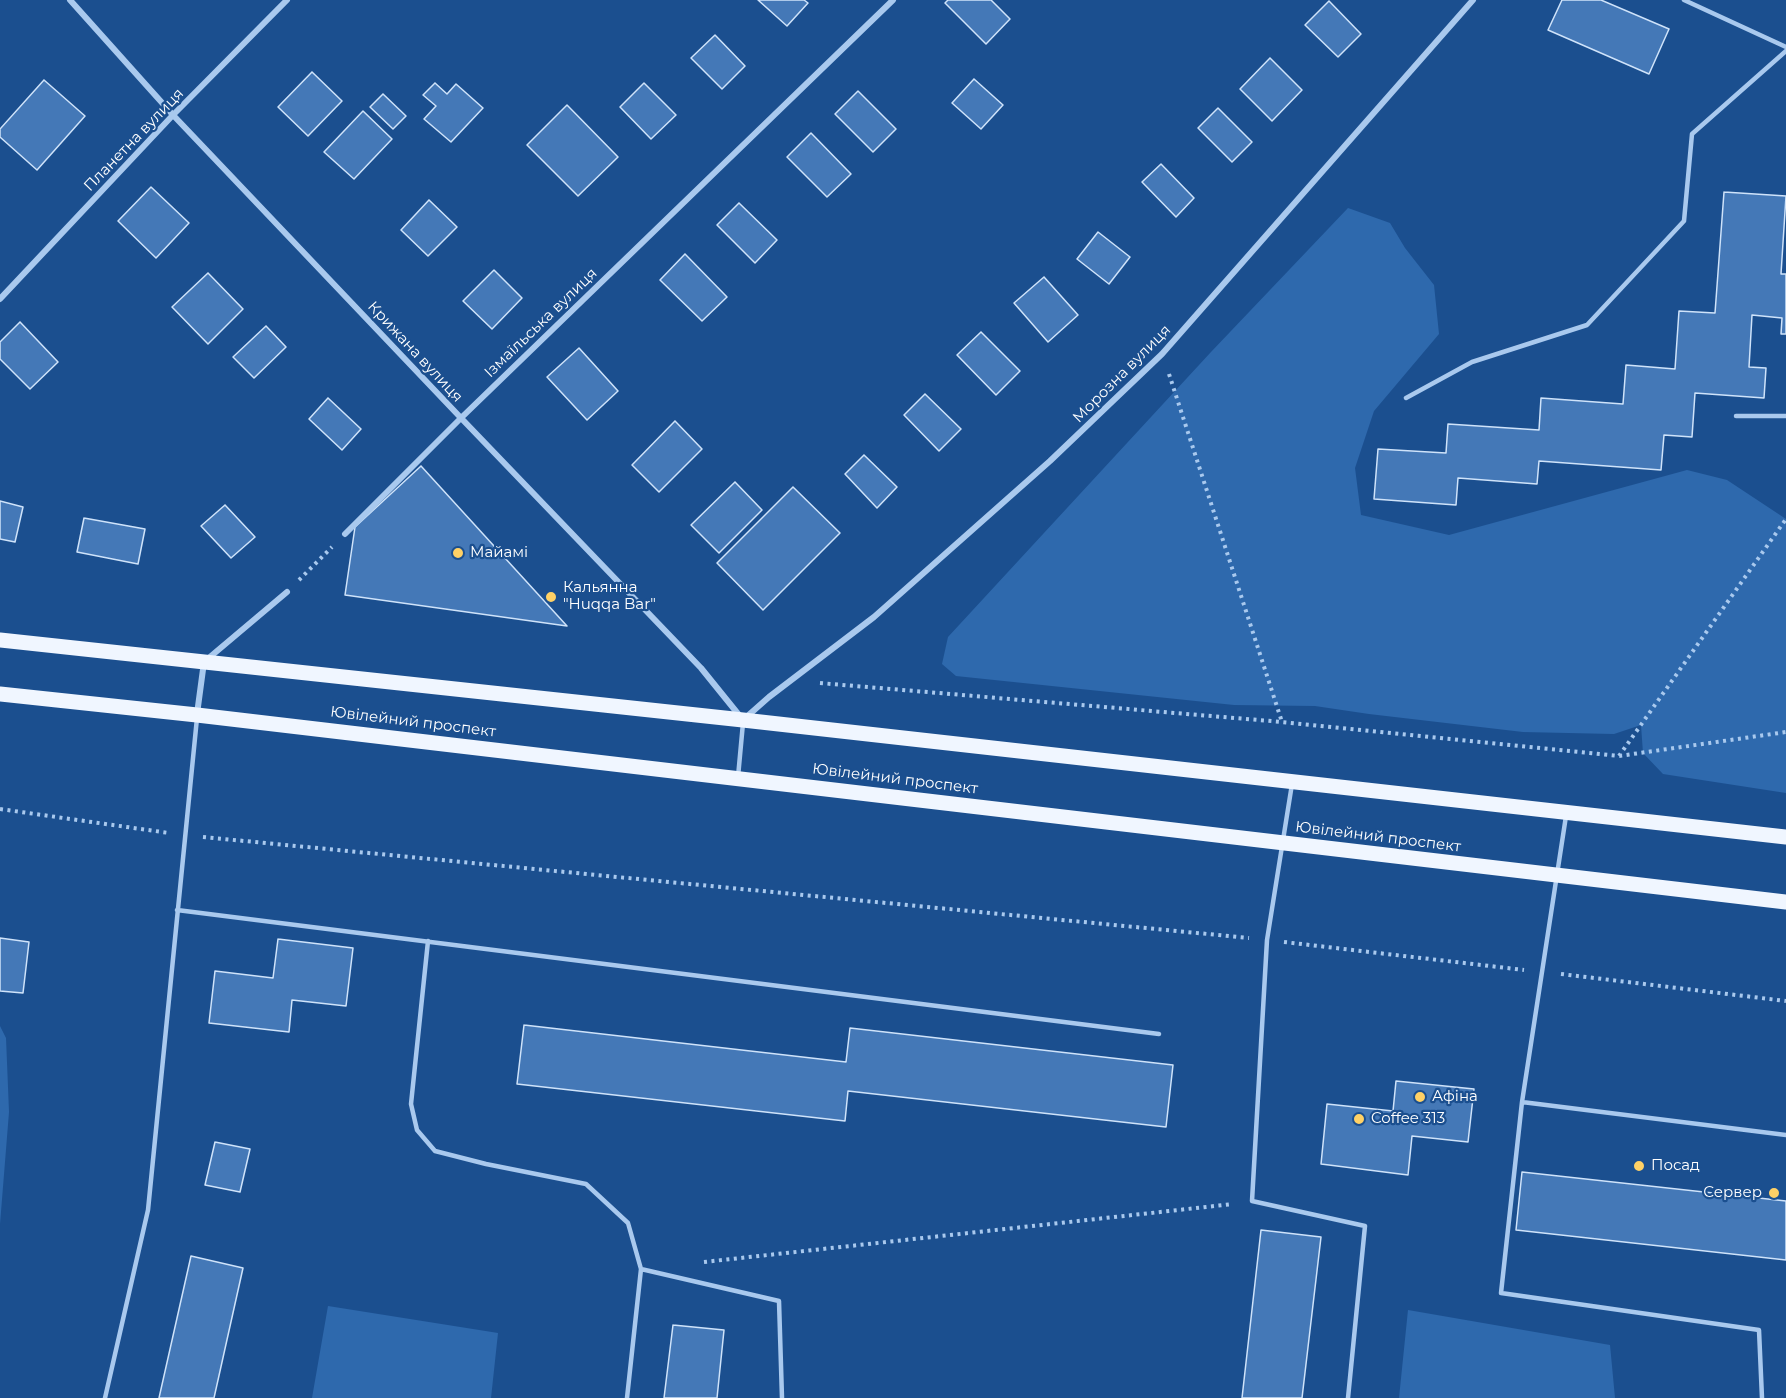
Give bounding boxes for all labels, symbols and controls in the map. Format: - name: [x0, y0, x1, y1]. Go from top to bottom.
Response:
- street label: Планетна вулиця: [80, 85, 188, 195]
- street label: Ізмаїльська вулиця: [481, 265, 601, 381]
- street label: Крижана вулиця: [364, 298, 466, 406]
- street label: Морозна вулиця: [1069, 321, 1175, 427]
- place label: Майамі: [470, 544, 528, 562]
- marker: Майамі: [451, 546, 465, 560]
- place label: Кальянна "Huqqa Bar": [563, 579, 656, 614]
- marker: Кальянна "Huqqa Bar": [544, 590, 558, 604]
- street label: Ювілейний проспект: [329, 703, 497, 741]
- street label: Ювілейний проспект: [811, 760, 979, 798]
- street label: Ювілейний проспект: [1294, 818, 1462, 856]
- place label: Афіна: [1432, 1088, 1478, 1106]
- marker: Афіна: [1413, 1090, 1427, 1104]
- place label: Coffee 313: [1371, 1110, 1445, 1128]
- marker: Coffee 313: [1352, 1112, 1366, 1126]
- place label: Посад: [1651, 1157, 1700, 1175]
- marker: Посад: [1632, 1159, 1646, 1173]
- place label: Сервер: [1703, 1184, 1762, 1202]
- marker: Сервер: [1767, 1186, 1781, 1200]

